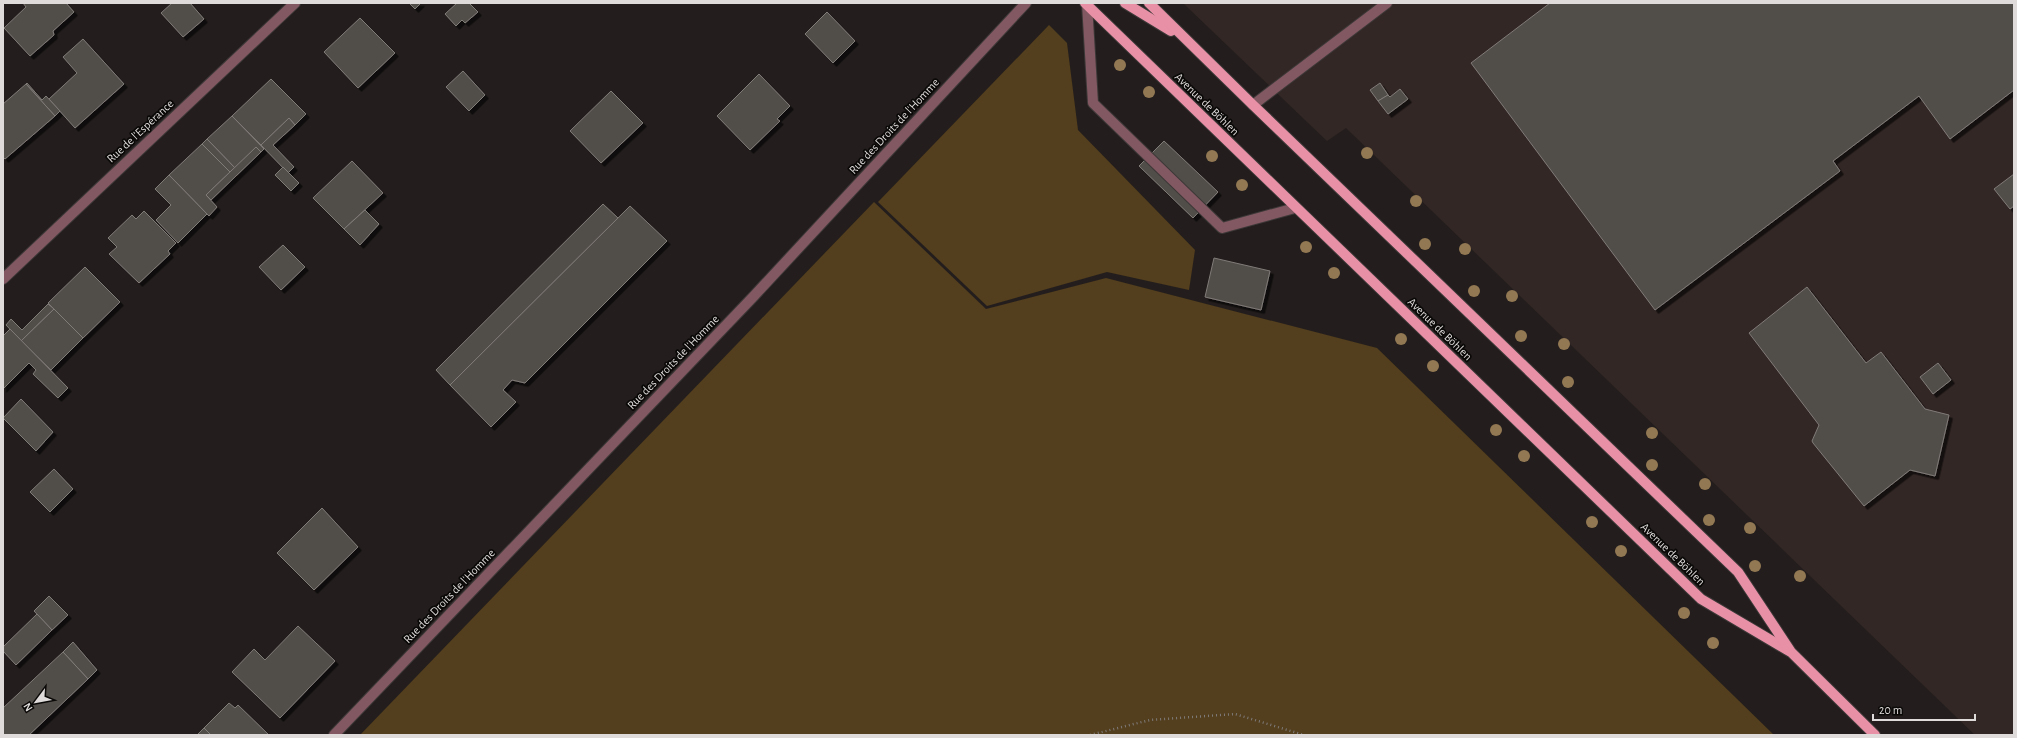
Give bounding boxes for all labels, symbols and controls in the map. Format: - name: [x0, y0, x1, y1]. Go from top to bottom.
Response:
- street label: Avenue de Böhlen: [1173, 71, 1241, 137]
- street label: Rue des Droits de l'Homme: [847, 76, 941, 176]
- street label: Rue de l'Espérance: [104, 97, 176, 165]
- street label: Avenue de Böhlen: [1406, 296, 1474, 362]
- street label: Rue des Droits de l'Homme: [625, 313, 721, 411]
- street label: Avenue de Böhlen: [1639, 521, 1707, 587]
- street label: Rue des Droits de l'Homme: [401, 547, 497, 645]
- north arrow: [16, 682, 56, 722]
- scale bar: [1873, 696, 1975, 722]
- text: N: [21, 701, 35, 713]
- text: 20 m: [1879, 704, 1902, 716]

